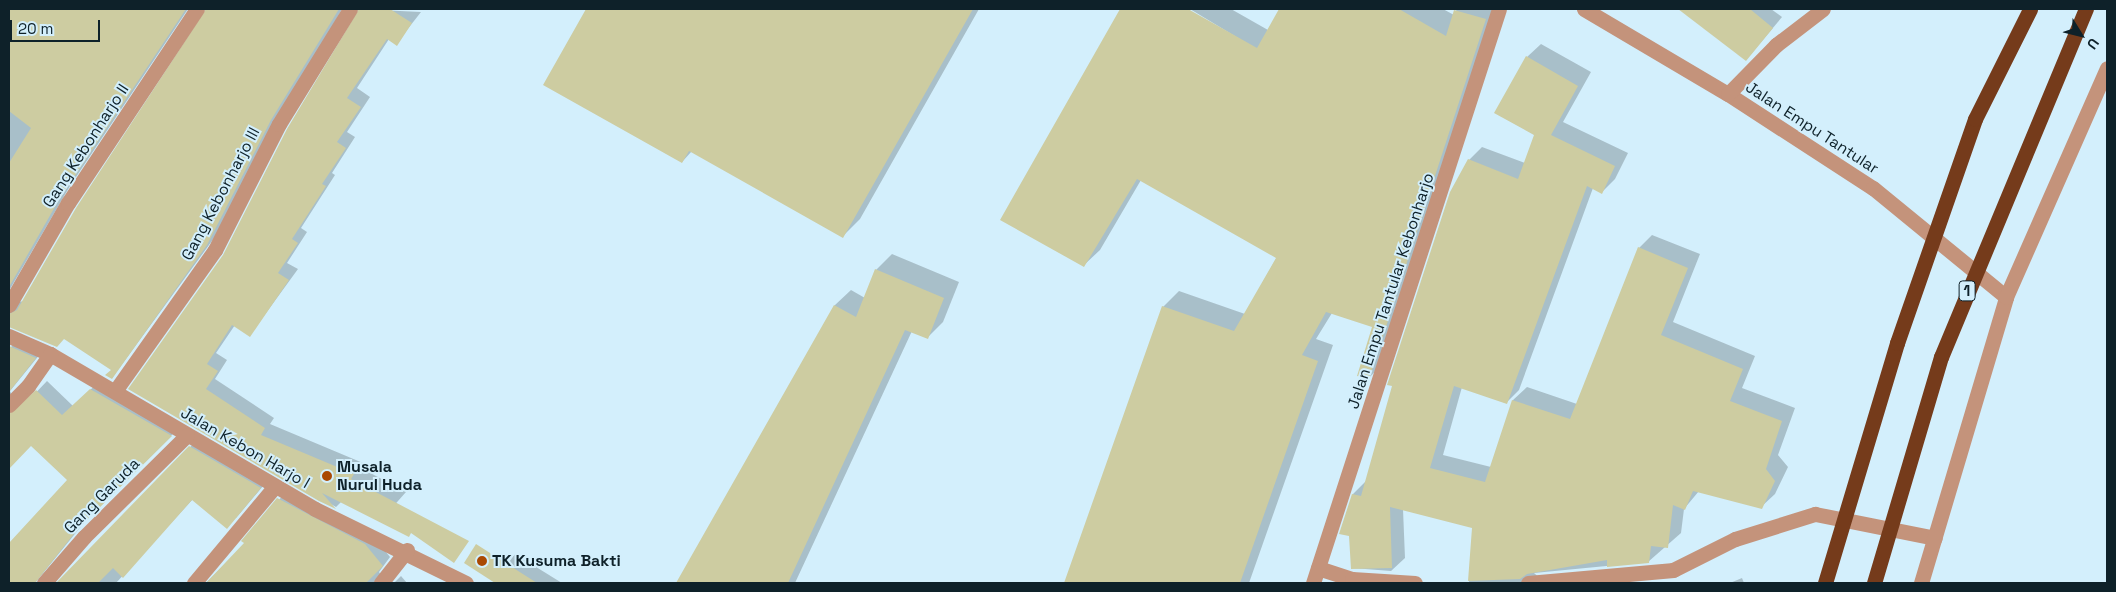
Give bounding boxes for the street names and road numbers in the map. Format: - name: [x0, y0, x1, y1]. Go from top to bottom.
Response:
- street label: Jalan Empu Tantular: [1742, 78, 1882, 178]
- street label: Gang Kebonharjo II: [39, 81, 133, 211]
- street label: Gang Kebonharjo III: [178, 124, 264, 264]
- street label: Jalan Empu Tantular Kebonharjo: [1344, 170, 1438, 412]
- road number: 1: [1958, 278, 1976, 304]
- street label: Jalan Kebon Harjo I: [177, 403, 313, 493]
- street label: Gang Garuda: [60, 454, 144, 538]

